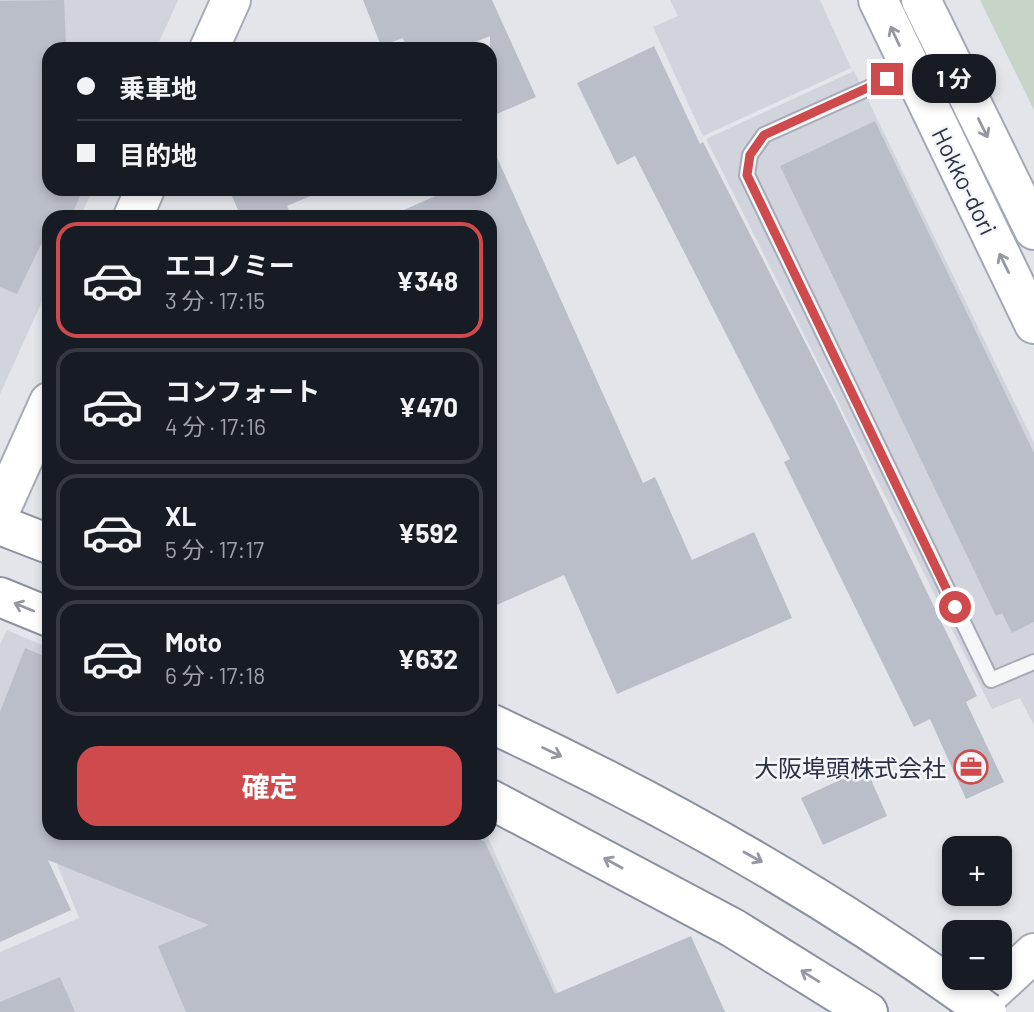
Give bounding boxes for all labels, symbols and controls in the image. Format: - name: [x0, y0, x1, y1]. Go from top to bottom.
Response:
- one-way arrow: [888, 25, 901, 47]
- callout: 1 分: [912, 55, 996, 104]
- route end: [871, 63, 903, 95]
- text: 1 分: [936, 64, 972, 92]
- text: 乗車地: [119, 72, 197, 103]
- one-way arrow: [977, 117, 990, 138]
- street label: Hokko-dori: [927, 123, 1003, 239]
- text: 目的地: [119, 139, 197, 170]
- icon: car: [81, 249, 144, 312]
- text: エコノミー: [165, 249, 295, 280]
- one-way arrow: [997, 253, 1011, 274]
- text: ¥348: [396, 265, 458, 296]
- text: 3 分 · 17:15: [165, 286, 265, 314]
- icon: car: [81, 375, 144, 438]
- text: コンフォート: [165, 375, 320, 406]
- text: ¥470: [399, 391, 458, 422]
- text: 4 分 · 17:16: [165, 412, 266, 440]
- text: XL: [165, 500, 196, 531]
- icon: car: [81, 501, 144, 564]
- text: ¥592: [398, 517, 458, 548]
- text: 5 分 · 17:17: [165, 535, 264, 563]
- route start: [939, 591, 971, 623]
- one-way arrow: [14, 600, 36, 613]
- text: Moto: [165, 626, 222, 657]
- icon: car: [81, 627, 144, 690]
- text: ¥632: [398, 643, 458, 674]
- text: 6 分 · 17:18: [165, 661, 265, 689]
- button: 確定: [77, 746, 462, 826]
- one-way arrow: [541, 746, 562, 759]
- office icon: 大阪埠頭株式会社: [952, 748, 990, 786]
- place label: 大阪埠頭株式会社: [754, 753, 946, 782]
- map controls: [942, 836, 1012, 990]
- button: +: [942, 836, 1012, 906]
- one-way arrow: [743, 850, 763, 864]
- one-way arrow: [604, 855, 624, 869]
- button: −: [942, 920, 1012, 990]
- one-way arrow: [801, 969, 821, 983]

